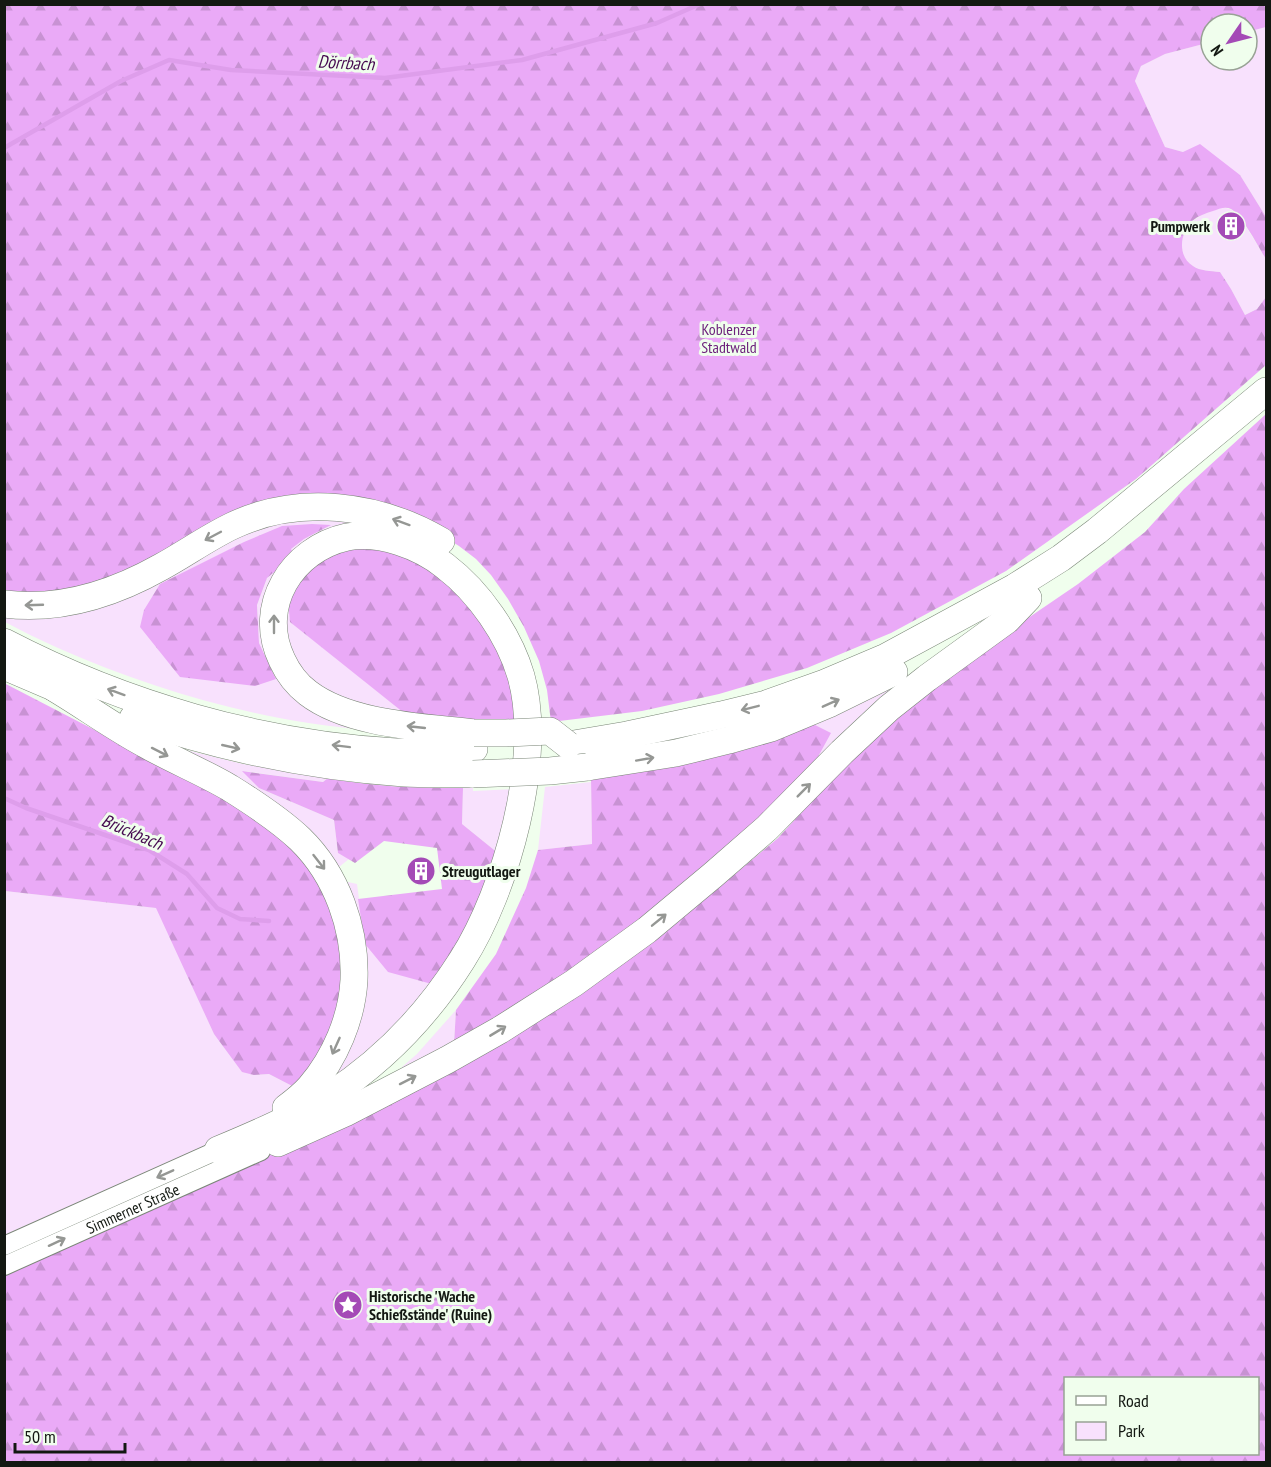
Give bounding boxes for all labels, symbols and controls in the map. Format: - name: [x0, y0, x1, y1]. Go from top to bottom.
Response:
- north arrow: [1199, 12, 1259, 72]
- text: N: [1206, 41, 1227, 60]
- water label: Dörrbach: [317, 50, 376, 76]
- building icon: Pumpwerk: [1215, 210, 1247, 242]
- place label: Pumpwerk: [1150, 216, 1210, 236]
- park label: Koblenzer Stadtwald: [701, 319, 757, 357]
- one-way arrow: [392, 515, 411, 526]
- one-way arrow: [205, 531, 223, 542]
- one-way arrow: [24, 600, 44, 611]
- one-way arrow: [268, 614, 280, 634]
- one-way arrow: [107, 685, 126, 696]
- one-way arrow: [822, 696, 840, 708]
- one-way arrow: [741, 703, 760, 714]
- one-way arrow: [407, 721, 427, 732]
- one-way arrow: [331, 741, 351, 752]
- one-way arrow: [221, 742, 240, 753]
- one-way arrow: [150, 747, 168, 758]
- one-way arrow: [635, 753, 655, 764]
- one-way arrow: [797, 783, 811, 798]
- water label: Brückbach: [98, 808, 167, 855]
- one-way arrow: [312, 854, 325, 870]
- building icon: Streugutlager: [405, 855, 437, 887]
- place label: Streugutlager: [442, 861, 521, 881]
- one-way arrow: [651, 913, 666, 927]
- one-way arrow: [489, 1025, 506, 1037]
- one-way arrow: [330, 1037, 341, 1055]
- one-way arrow: [399, 1074, 416, 1086]
- one-way arrow: [156, 1169, 174, 1181]
- street label: Simmerner Straße: [83, 1179, 182, 1238]
- one-way arrow: [48, 1236, 66, 1247]
- place label: Historische 'Wache Schießstände' (Ruine): [369, 1286, 492, 1324]
- place icon: Historische 'Wache Schießstände' (Ruine): [332, 1289, 364, 1321]
- legend: [1064, 1377, 1259, 1455]
- text: Road: [1118, 1389, 1149, 1412]
- scale bar: [15, 1416, 124, 1454]
- text: Park: [1118, 1419, 1145, 1442]
- text: 50 m: [24, 1425, 56, 1448]

